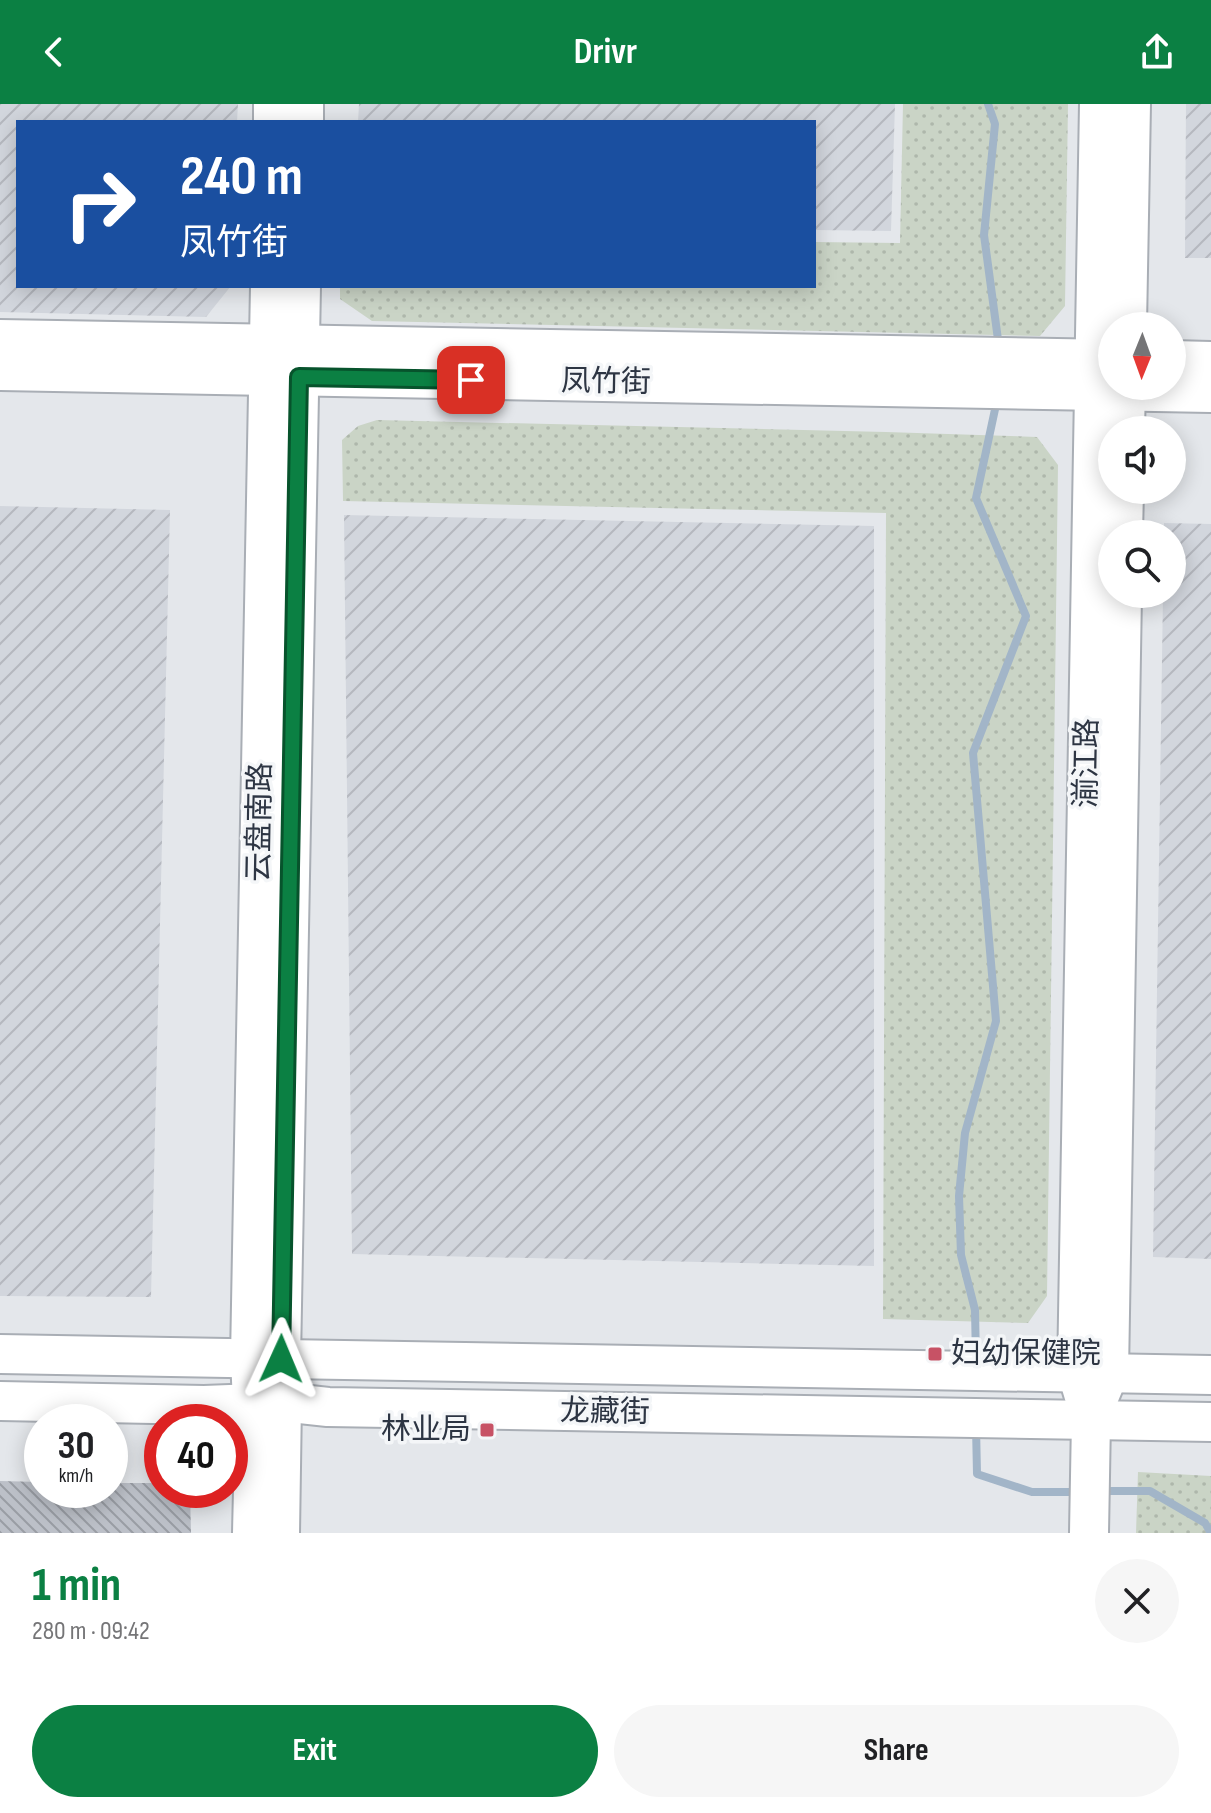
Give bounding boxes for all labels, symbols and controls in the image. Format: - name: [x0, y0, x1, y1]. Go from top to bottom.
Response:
- icon: back: [32, 30, 76, 74]
- icon: share: [1135, 30, 1179, 74]
- text: Drivr: [574, 31, 637, 74]
- text: 240 m: [180, 144, 303, 211]
- icon: right: [48, 152, 152, 256]
- text: 凤竹街: [180, 222, 288, 265]
- north arrow: [1098, 312, 1186, 400]
- map controls: [1098, 312, 1186, 608]
- pin: [437, 346, 505, 414]
- icon: arrive: [449, 358, 493, 402]
- street label: 凤竹街: [561, 363, 651, 401]
- button: sound: [1098, 416, 1186, 504]
- button: search: [1098, 520, 1186, 608]
- street label: 湔江路: [1068, 718, 1106, 808]
- street label: 云盘南路: [241, 762, 279, 882]
- position arrow: [239, 1317, 323, 1401]
- place label: 妇幼保健院: [951, 1336, 1101, 1372]
- marker: 妇幼保健院: [926, 1345, 944, 1363]
- street label: 龙藏街: [560, 1393, 650, 1431]
- speed limit sign: 40: [144, 1404, 248, 1508]
- place label: 林业局: [381, 1412, 471, 1448]
- marker: 林业局: [478, 1421, 496, 1439]
- text: 30: [58, 1422, 94, 1470]
- text: km/h: [59, 1464, 93, 1488]
- text: 1 min: [32, 1557, 121, 1614]
- button: close: [1095, 1559, 1179, 1643]
- text: 280 m · 09:42: [32, 1616, 150, 1647]
- button: Exit: [32, 1705, 598, 1797]
- button: Share: [614, 1705, 1179, 1797]

